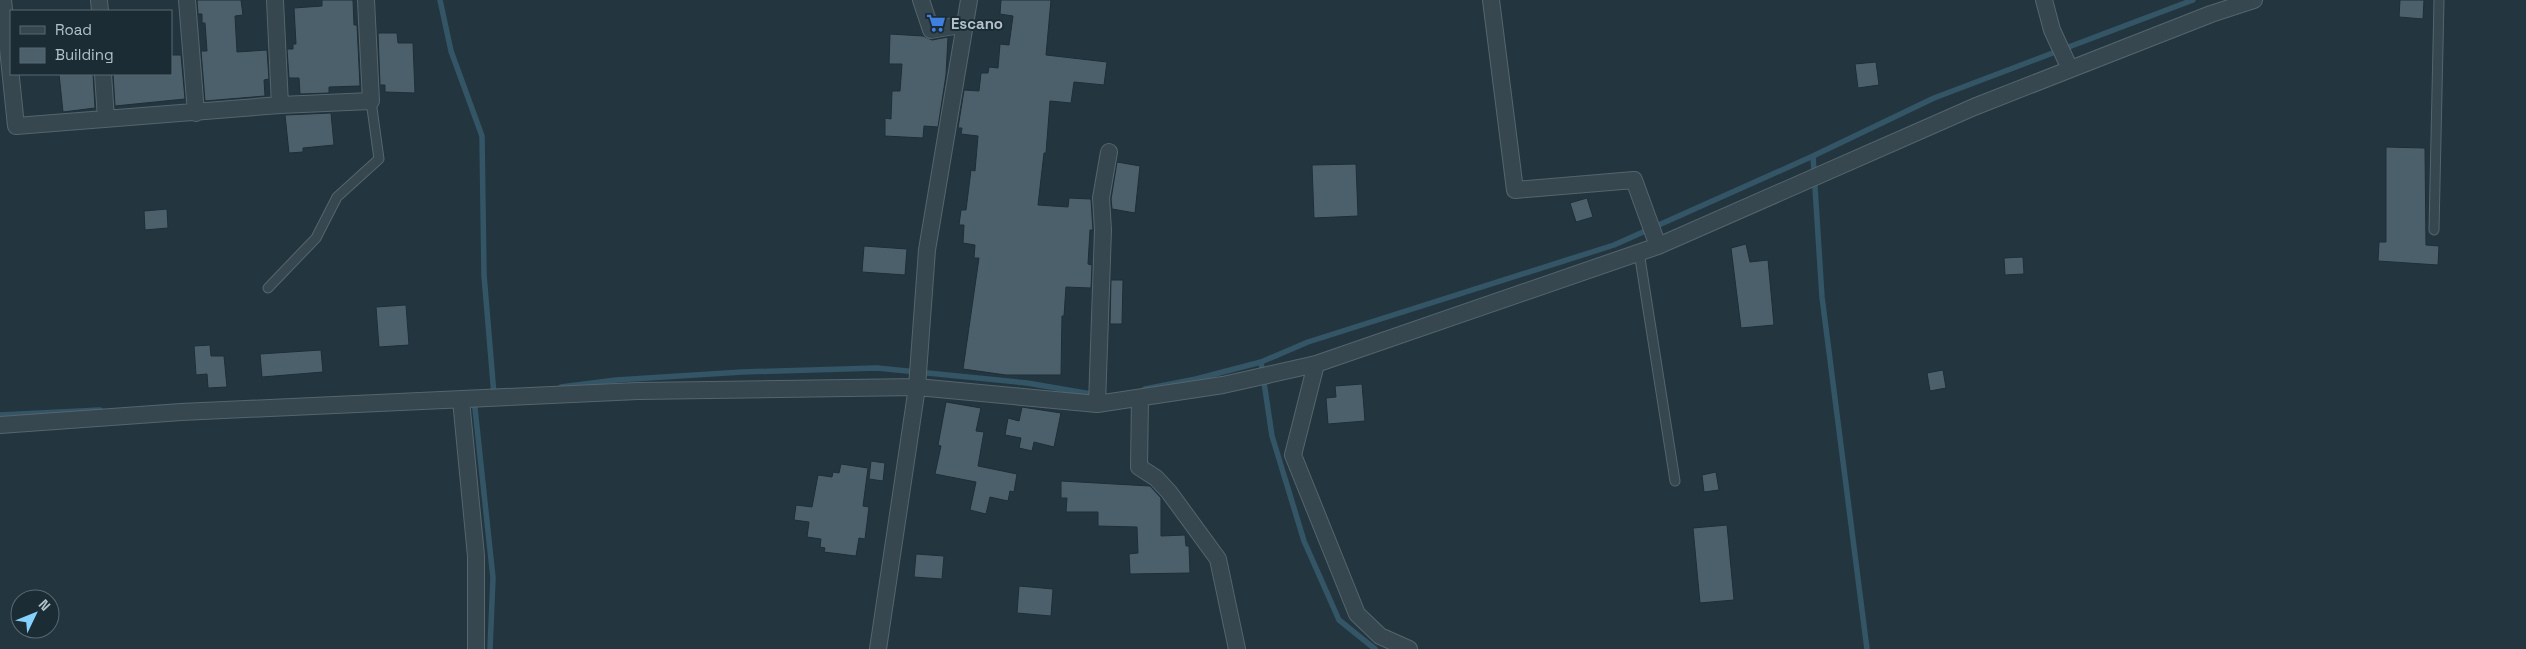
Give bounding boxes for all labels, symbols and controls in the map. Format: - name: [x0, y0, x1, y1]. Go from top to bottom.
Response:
- legend: [10, 10, 172, 75]
- supermarket icon: Escano: [925, 12, 947, 34]
- place label: Escano: [951, 14, 1003, 33]
- text: Road: [55, 20, 92, 39]
- text: Building: [55, 45, 114, 64]
- north arrow: [10, 589, 60, 639]
- text: N: [35, 596, 54, 615]

